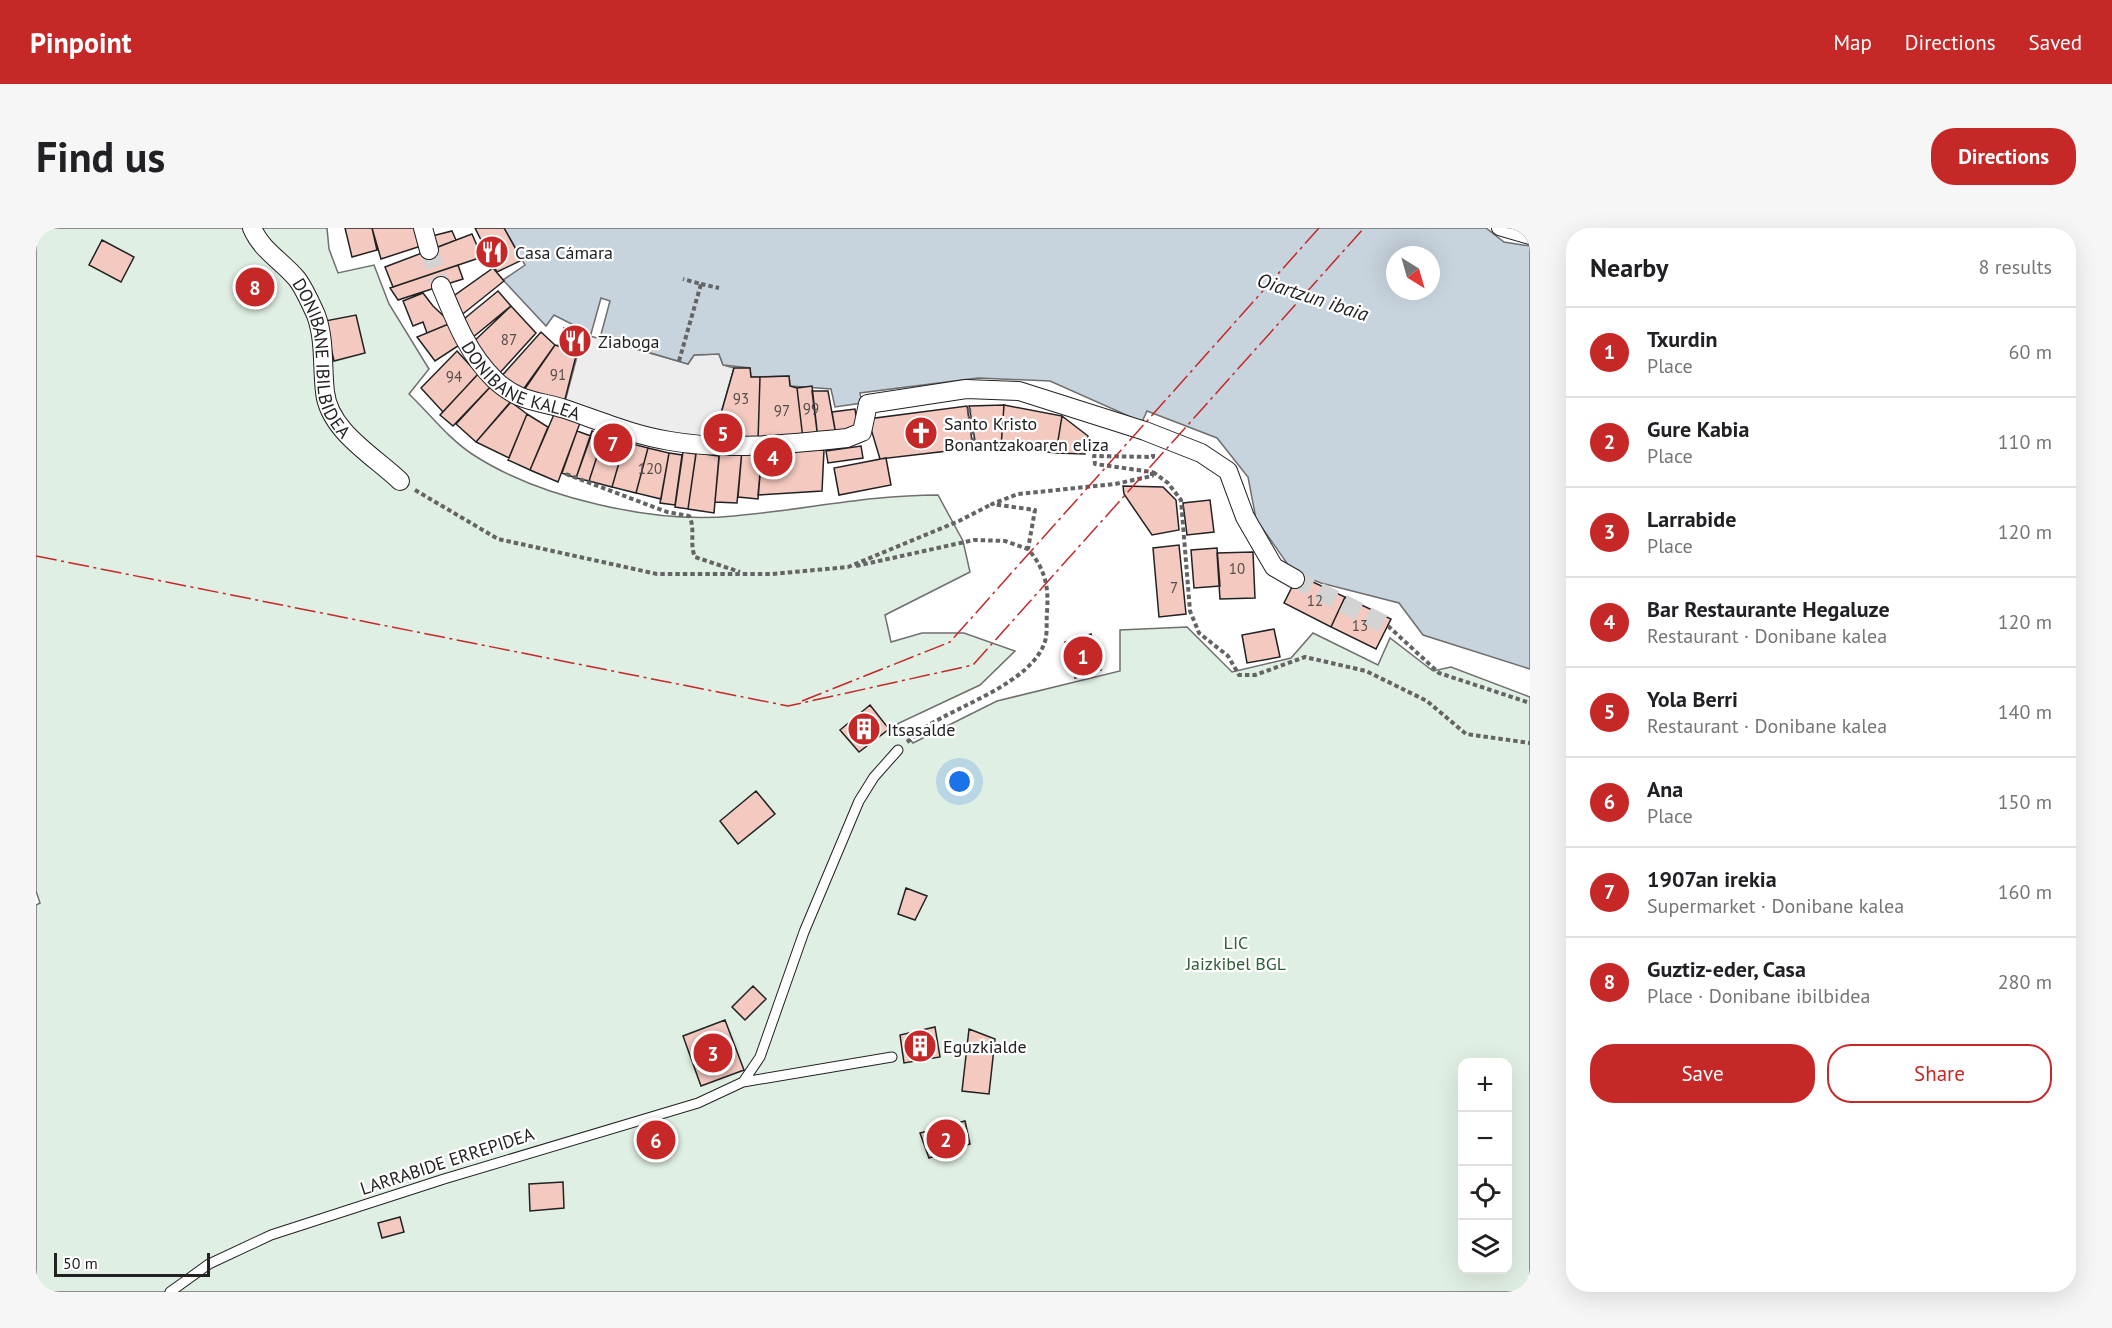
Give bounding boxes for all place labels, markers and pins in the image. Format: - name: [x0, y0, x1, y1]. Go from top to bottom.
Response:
- restaurant icon: Casa Cámara: [474, 234, 510, 270]
- place label: Casa Cámara: [515, 241, 613, 264]
- pin: 8: [236, 264, 274, 310]
- restaurant icon: Ziaboga: [557, 323, 593, 359]
- place label: Ziaboga: [598, 330, 660, 353]
- pin: 5: [704, 410, 742, 456]
- place label: Santo Kristo Bonantzakoaren eliza: [944, 412, 1109, 456]
- church icon: Santo Kristo Bonantzakoaren eliza: [903, 415, 939, 451]
- pin: 7: [594, 420, 632, 466]
- pin: 4: [754, 434, 792, 480]
- pin: 1: [1064, 634, 1102, 678]
- building icon: Itsasalde: [846, 711, 882, 747]
- place label: Itsasalde: [887, 718, 955, 741]
- building icon: Eguzkialde: [902, 1028, 938, 1064]
- pin: 3: [694, 1030, 732, 1076]
- place label: Eguzkialde: [943, 1035, 1027, 1058]
- pin: 2: [926, 1116, 966, 1162]
- pin: 6: [636, 1118, 676, 1162]

